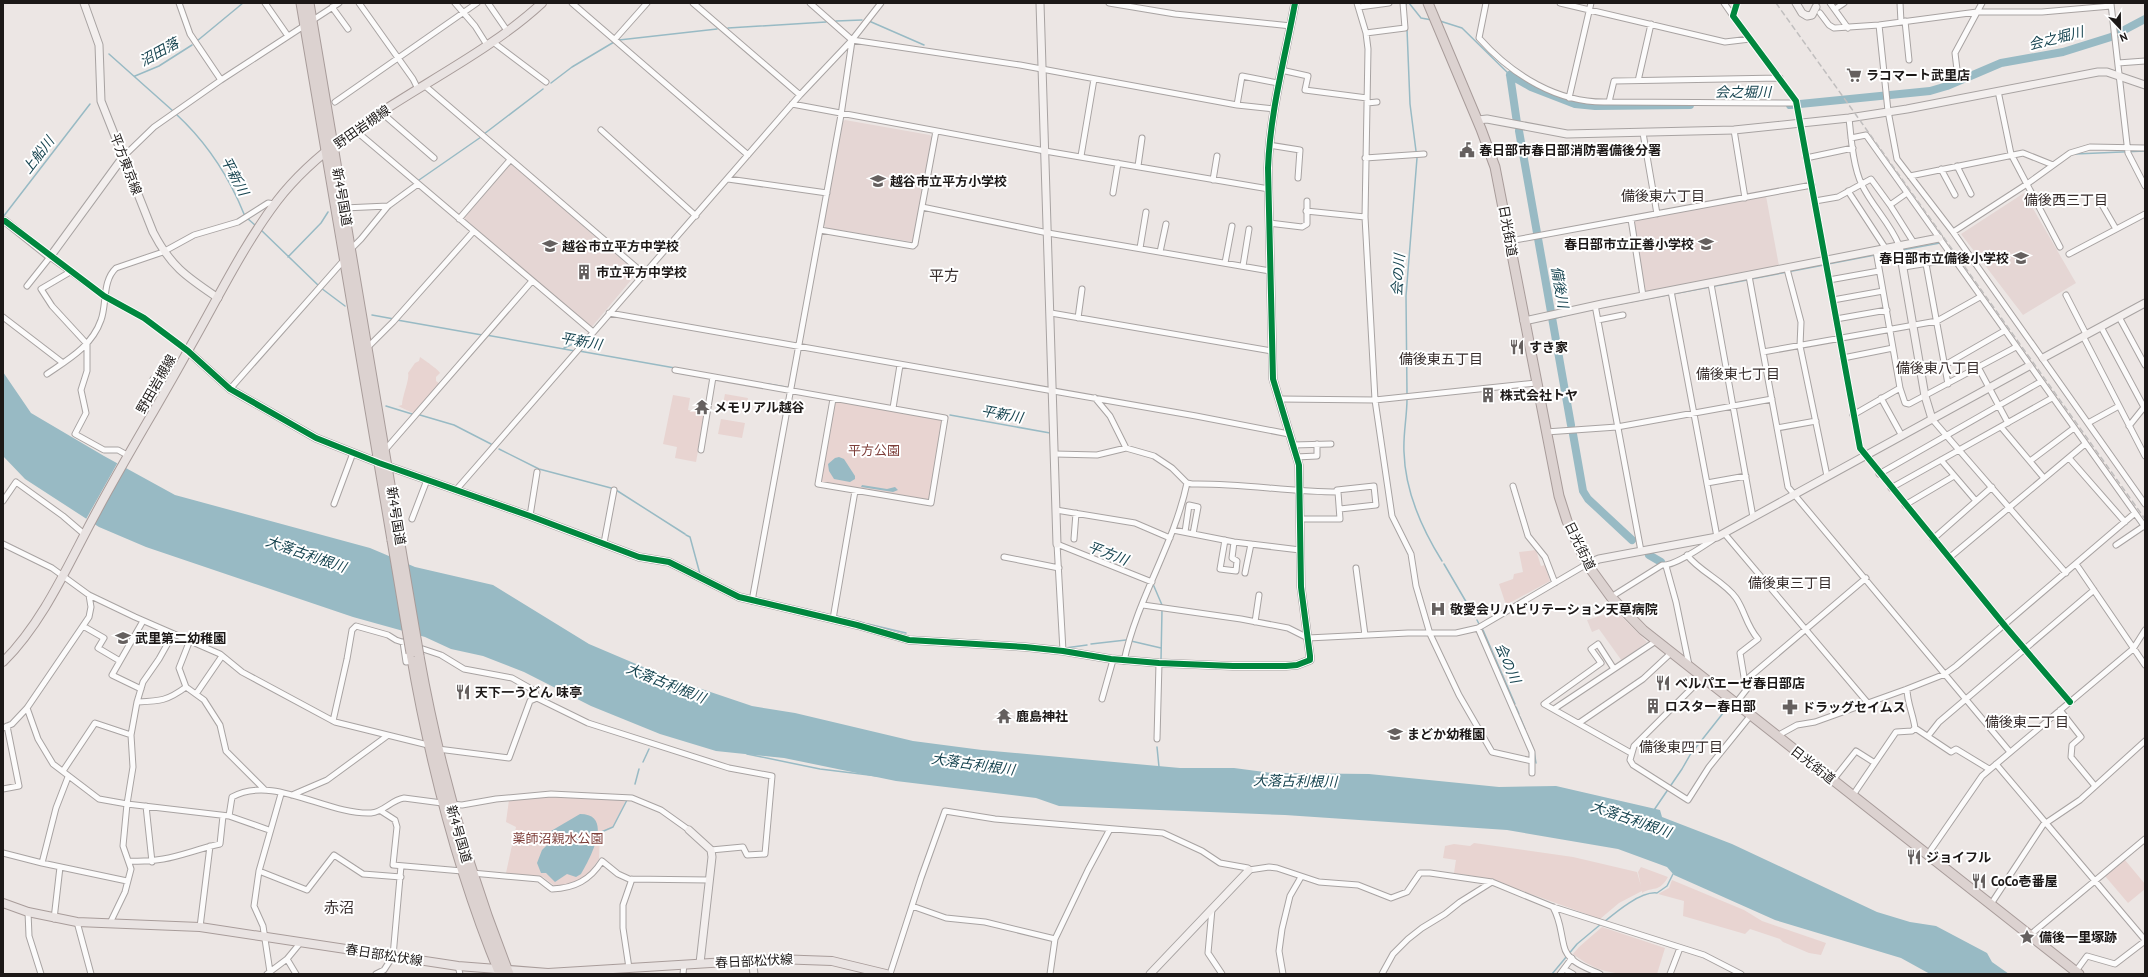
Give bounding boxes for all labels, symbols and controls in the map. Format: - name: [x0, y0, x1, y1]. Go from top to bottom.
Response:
- north arrow: [2100, 8, 2140, 48]
- water label: 会之堀川: [2027, 22, 2087, 54]
- text: N: [2118, 29, 2130, 45]
- water label: 沼田落: [136, 33, 183, 70]
- supermarket icon: ラコマート武里店: [1845, 66, 1863, 84]
- place label: ラコマート武里店: [1866, 67, 1970, 84]
- water label: 会之堀川: [1715, 83, 1773, 101]
- street label: 野田岩槻線: [330, 101, 394, 153]
- water label: 上船川: [18, 131, 59, 177]
- street label: 平方東京線: [106, 131, 146, 197]
- public building icon: 春日部市春日部消防署備後分署: [1458, 141, 1476, 159]
- place label: 春日部市春日部消防署備後分署: [1479, 142, 1661, 159]
- water label: 平新川: [217, 153, 254, 201]
- street label: 新4号国道: [328, 166, 356, 228]
- school or university icon: 越谷市立平方小学校: [869, 172, 887, 190]
- place label: 越谷市立平方小学校: [890, 173, 1007, 190]
- district label: 備後東六丁目: [1621, 187, 1705, 205]
- district label: 備後西三丁目: [2024, 191, 2108, 209]
- street label: 日光街道: [1495, 204, 1521, 258]
- school or university icon: 春日部市立正善小学校: [1697, 235, 1715, 253]
- place label: 春日部市立正善小学校: [1564, 236, 1694, 253]
- school or university icon: 越谷市立平方中学校: [541, 237, 559, 255]
- place label: 越谷市立平方中学校: [562, 238, 679, 255]
- school or university icon: 春日部市立備後小学校: [2012, 249, 2030, 267]
- place label: 春日部市立備後小学校: [1879, 250, 2009, 267]
- water label: 会の川: [1388, 251, 1409, 297]
- building icon: 市立平方中学校: [575, 263, 593, 281]
- place label: 市立平方中学校: [596, 264, 687, 281]
- water label: 備後川: [1547, 265, 1573, 311]
- district label: 平方: [929, 266, 959, 285]
- water label: 平新川: [559, 328, 605, 354]
- restaurant icon: すき家: [1508, 338, 1526, 356]
- place label: すき家: [1529, 339, 1568, 356]
- district label: 備後東五丁目: [1399, 350, 1483, 368]
- street label: 野田岩槻線: [132, 352, 180, 416]
- district label: 備後東八丁目: [1896, 359, 1980, 377]
- district label: 備後東七丁目: [1696, 365, 1780, 383]
- building icon: 株式会社トヤ: [1479, 386, 1497, 404]
- place label: 株式会社トヤ: [1500, 387, 1578, 404]
- temple icon: メモリアル越谷: [693, 398, 711, 416]
- place label: メモリアル越谷: [714, 399, 805, 416]
- water label: 平新川: [980, 401, 1026, 427]
- park label: 平方公園: [848, 442, 900, 459]
- street label: 新4号国道: [383, 485, 409, 547]
- street label: 日光街道: [1561, 519, 1599, 573]
- water label: 大落古利根川: [263, 532, 351, 577]
- water label: 平方川: [1085, 537, 1133, 570]
- district label: 備後東三丁目: [1748, 574, 1832, 592]
- hospital icon: 敬愛会リハビリテーション天草病院: [1429, 600, 1447, 618]
- place label: 敬愛会リハビリテーション天草病院: [1450, 601, 1658, 618]
- school or university icon: 武里第二幼稚園: [114, 629, 132, 647]
- place label: 武里第二幼稚園: [135, 630, 226, 647]
- water label: 会の川: [1491, 640, 1526, 688]
- water label: 大落古利根川: [624, 659, 710, 708]
- restaurant icon: ベルパエーゼ春日部店: [1654, 674, 1672, 692]
- place label: ベルパエーゼ春日部店: [1675, 675, 1805, 692]
- restaurant icon: 天下一うどん 味亭: [454, 683, 472, 701]
- place label: 天下一うどん 味亭: [475, 684, 582, 701]
- building icon: ロスター春日部: [1644, 697, 1662, 715]
- place label: ロスター春日部: [1665, 698, 1756, 715]
- pharmacy icon: ドラッグセイムス: [1781, 698, 1799, 716]
- place label: ドラッグセイムス: [1802, 699, 1906, 716]
- temple icon: 鹿島神社: [995, 707, 1013, 725]
- place label: 鹿島神社: [1016, 708, 1068, 725]
- district label: 備後東二丁目: [1985, 713, 2069, 731]
- school or university icon: まどか幼稚園: [1386, 725, 1404, 743]
- place label: まどか幼稚園: [1407, 726, 1485, 743]
- district label: 備後東四丁目: [1639, 738, 1723, 756]
- street label: 日光街道: [1787, 742, 1839, 788]
- water label: 大落古利根川: [930, 749, 1018, 779]
- water label: 大落古利根川: [1253, 771, 1339, 791]
- water label: 大落古利根川: [1588, 797, 1676, 842]
- street label: 新4号国道: [443, 803, 475, 865]
- park label: 薬師沼親水公園: [512, 830, 604, 847]
- restaurant icon: ジョイフル: [1905, 848, 1923, 866]
- place label: ジョイフル: [1926, 849, 1991, 866]
- restaurant icon: CoCo壱番屋: [1970, 872, 1988, 890]
- place label: CoCo壱番屋: [1991, 873, 2058, 890]
- district label: 赤沼: [324, 898, 354, 917]
- place icon: 備後一里塚跡: [2018, 928, 2036, 946]
- place label: 備後一里塚跡: [2039, 929, 2117, 946]
- street label: 春日部松伏線: [344, 941, 424, 969]
- street label: 春日部松伏線: [715, 950, 793, 972]

